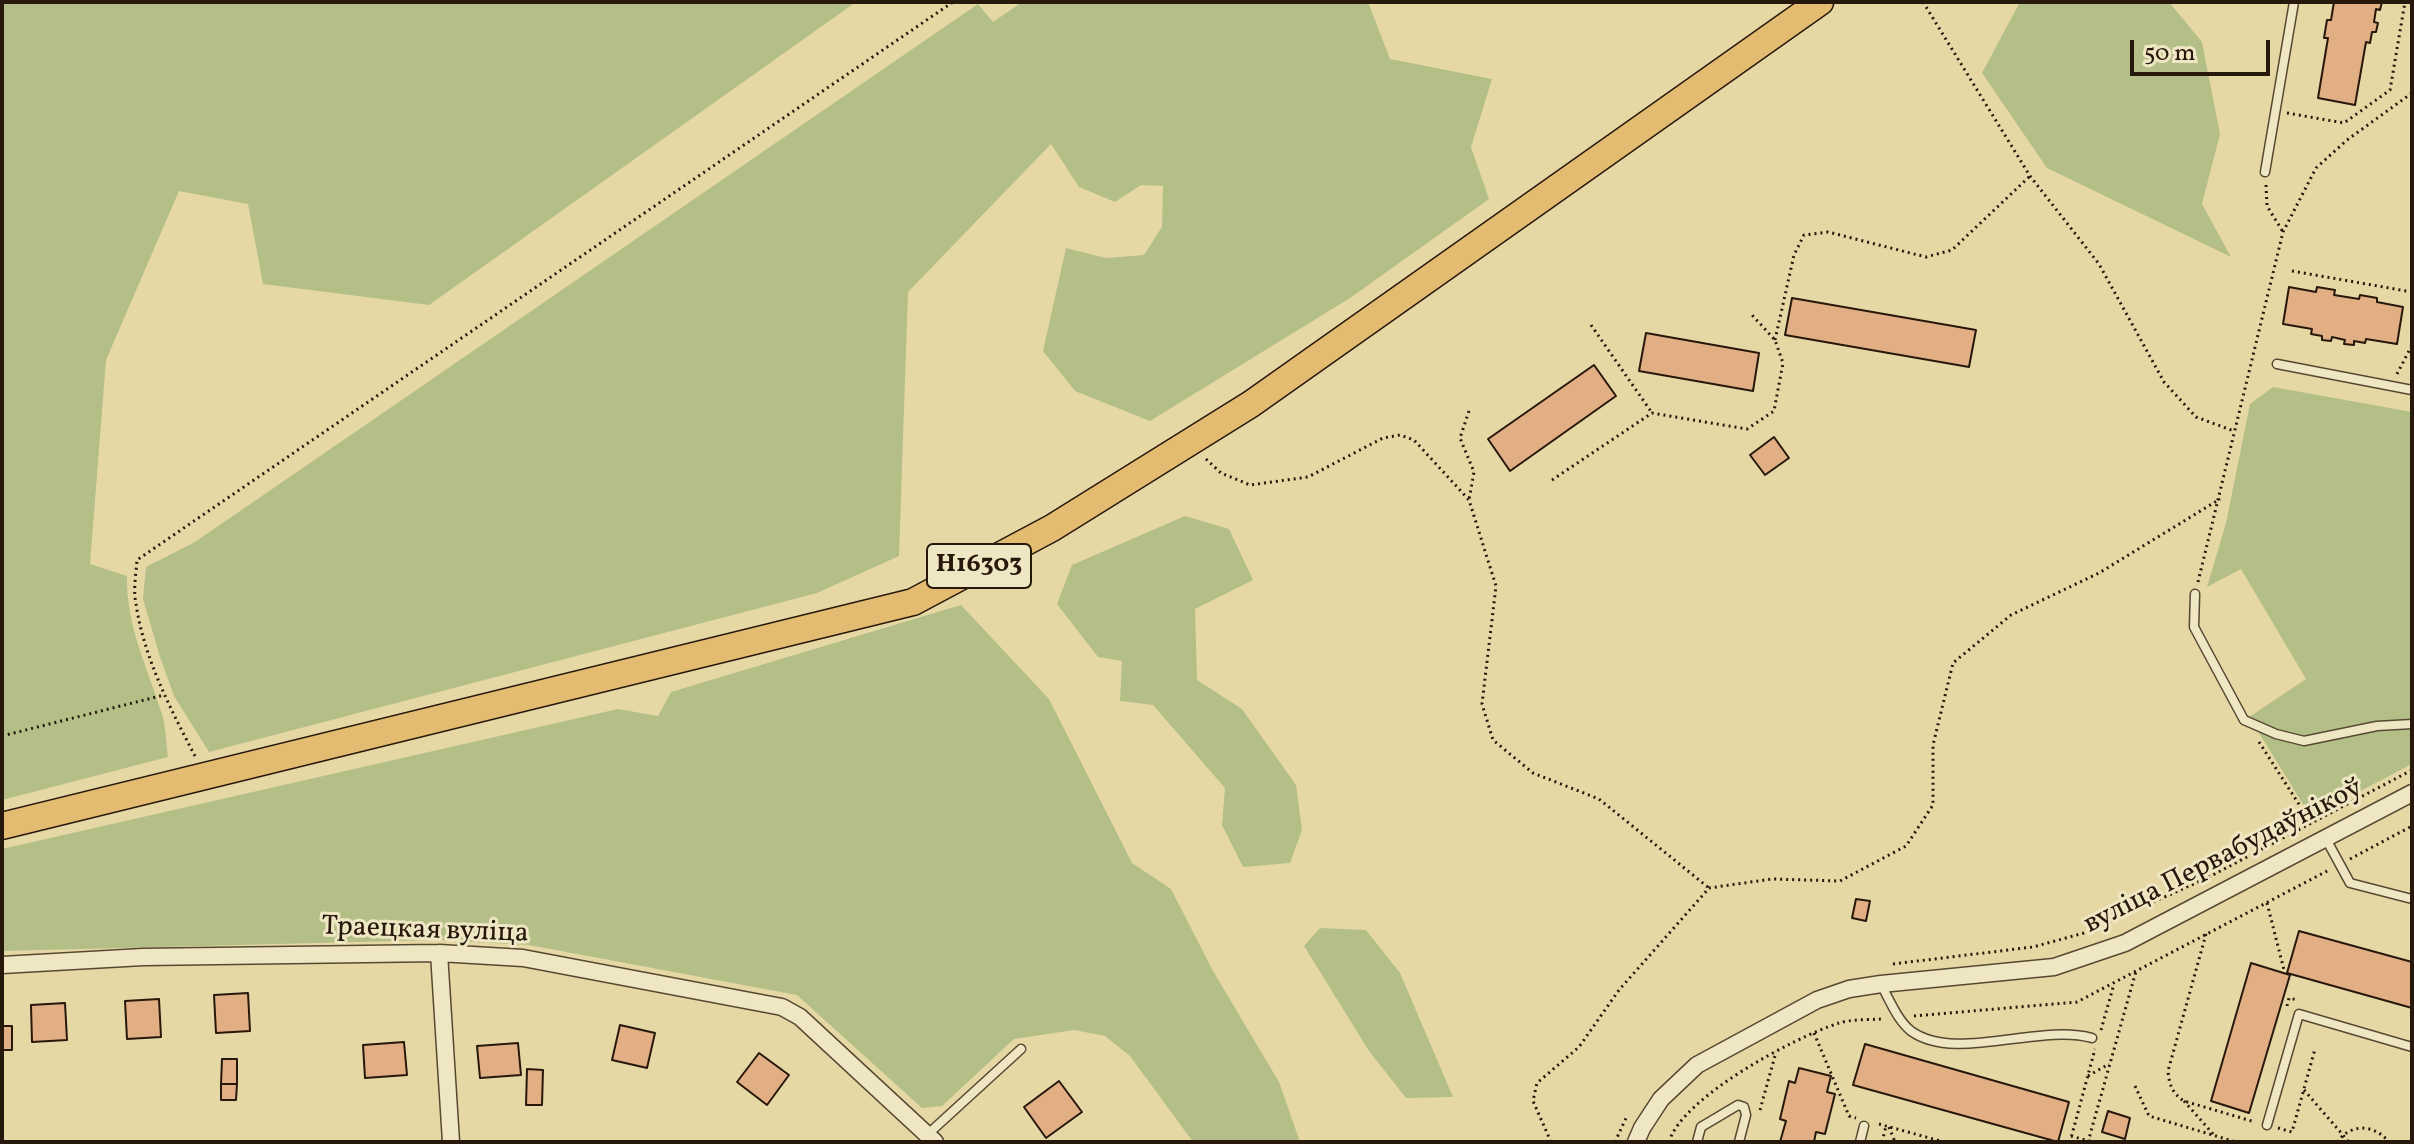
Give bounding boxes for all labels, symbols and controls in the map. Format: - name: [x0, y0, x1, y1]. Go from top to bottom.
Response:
- scale bar: [2134, 24, 2274, 74]
- text: 50 m: [2144, 37, 2196, 71]
- road number: Н16303: [927, 544, 1031, 588]
- street label: вуліца Первабудаўнікоў: [2079, 773, 2369, 943]
- street label: Траецкая вуліца: [321, 912, 529, 952]

